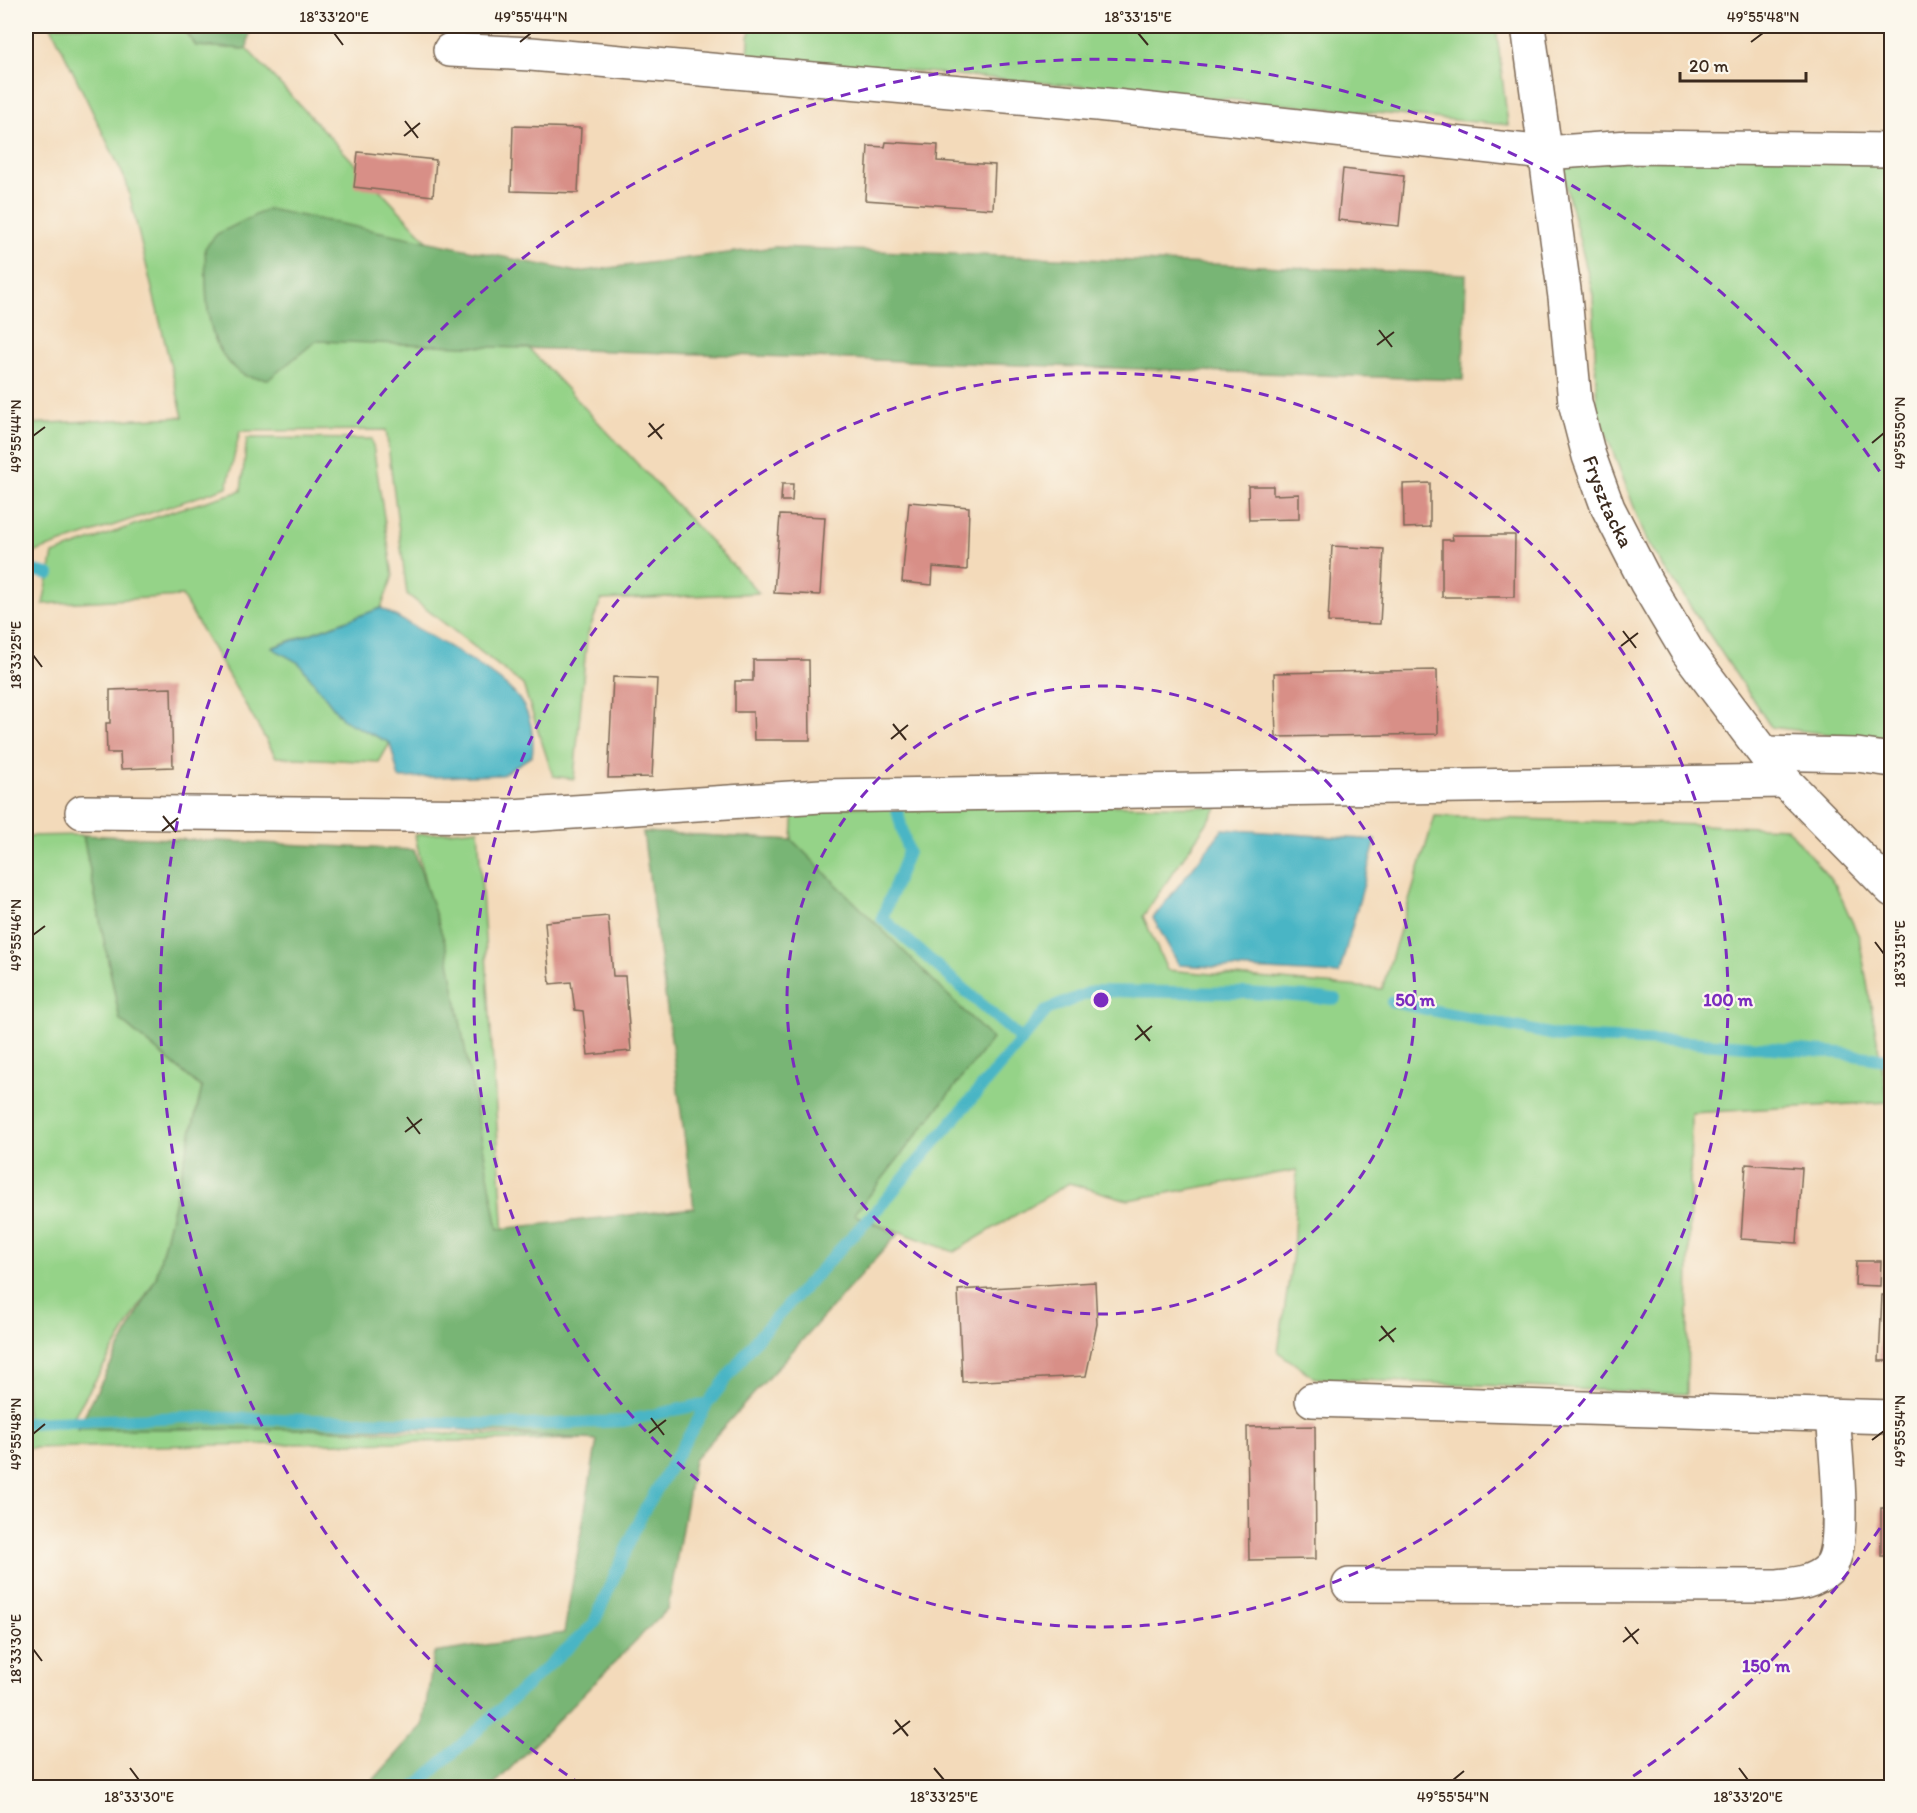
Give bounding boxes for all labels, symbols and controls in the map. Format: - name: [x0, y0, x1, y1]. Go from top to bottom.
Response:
- text: 18°33'20"E: [299, 8, 369, 26]
- text: 49°55'44"N: [494, 8, 568, 26]
- text: 18°33'15"E: [1104, 8, 1172, 26]
- text: 49°55'48"N: [1727, 8, 1799, 26]
- scale bar: [1680, 45, 1806, 83]
- text: 20 m: [1689, 55, 1729, 77]
- text: 49°55'50"N: [1891, 397, 1909, 469]
- text: 49°55'44"N: [7, 399, 25, 473]
- street label: Frysztacka: [1578, 452, 1639, 552]
- text: 18°33'25"E: [7, 621, 25, 689]
- text: 49°55'46"N: [7, 899, 25, 971]
- text: 18°33'15"E: [1891, 920, 1909, 988]
- text: 50 m: [1395, 989, 1436, 1011]
- text: 100 m: [1703, 989, 1754, 1011]
- centre of rings: [1091, 990, 1111, 1010]
- text: 49°55'54"N: [1891, 1395, 1909, 1467]
- text: 49°55'48"N: [7, 1398, 25, 1470]
- text: 18°33'30"E: [7, 1614, 25, 1684]
- text: 150 m: [1742, 1655, 1791, 1677]
- text: 18°33'30"E: [104, 1788, 174, 1806]
- text: 18°33'25"E: [910, 1788, 978, 1806]
- text: 49°55'54"N: [1417, 1788, 1489, 1806]
- text: 18°33'20"E: [1713, 1788, 1783, 1806]

